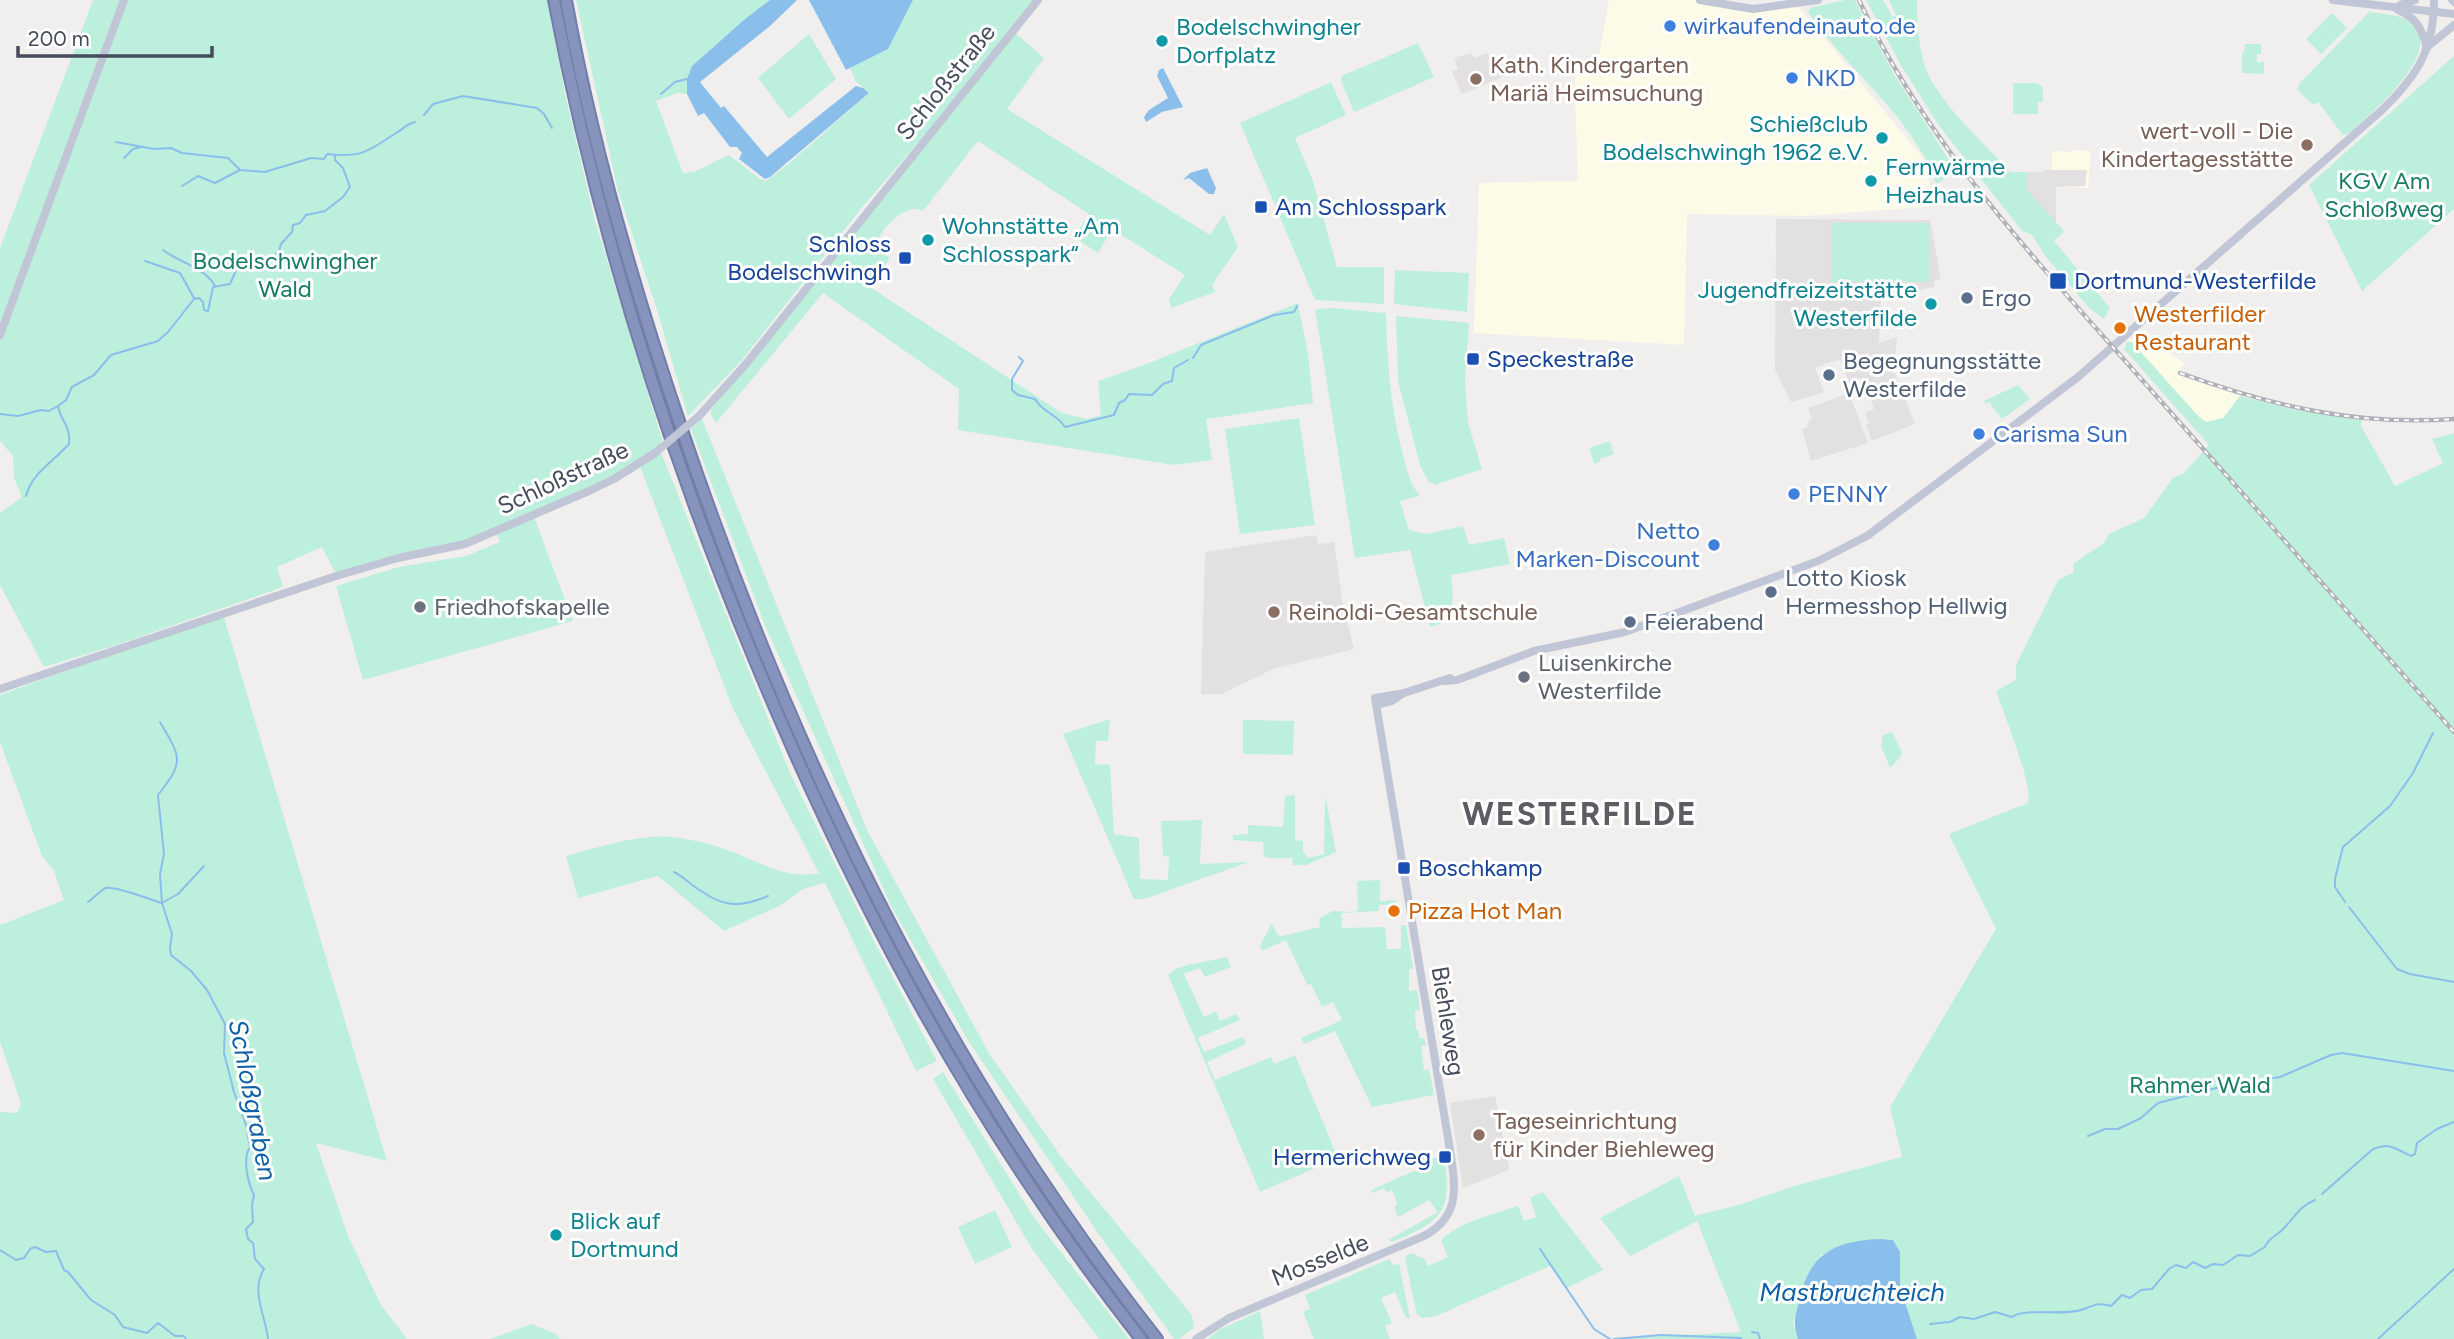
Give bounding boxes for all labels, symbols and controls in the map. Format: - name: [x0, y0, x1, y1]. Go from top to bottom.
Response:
- place label: wirkaufendeinauto.de: [1684, 11, 1916, 40]
- place label: Bodelschwingher Dorfplatz: [1176, 12, 1361, 69]
- scale bar: [18, 14, 212, 58]
- street label: Schloßstraße: [890, 18, 1001, 146]
- marker: wirkaufendeinauto.de: [1662, 18, 1678, 34]
- text: 200 m: [28, 26, 90, 51]
- marker: Bodelschwingher Dorfplatz: [1154, 33, 1170, 49]
- place label: Kath. Kindergarten Mariä Heimsuchung: [1490, 50, 1703, 107]
- place label: NKD: [1806, 63, 1856, 92]
- marker: NKD: [1784, 70, 1800, 86]
- marker: Kath. Kindergarten Mariä Heimsuchung: [1468, 71, 1484, 87]
- place label: Schießclub Bodelschwingh 1962 e.V.: [1602, 109, 1868, 166]
- place label: wert-voll - Die Kindertagesstätte: [2101, 116, 2293, 173]
- marker: Schießclub Bodelschwingh 1962 e.V.: [1874, 130, 1890, 146]
- marker: wert-voll - Die Kindertagesstätte: [2299, 137, 2315, 153]
- place label: Fernwärme Heizhaus: [1885, 152, 2005, 209]
- park label: KGV Am Schloßweg: [2324, 166, 2444, 223]
- marker: Fernwärme Heizhaus: [1863, 173, 1879, 189]
- place label: Am Schlosspark: [1275, 192, 1447, 221]
- marker: Am Schlosspark: [1253, 199, 1269, 215]
- place label: Wohnstätte „Am Schlosspark“: [942, 211, 1119, 268]
- place label: Schloss Bodelschwingh: [727, 229, 891, 286]
- marker: Wohnstätte „Am Schlosspark“: [920, 232, 936, 248]
- park label: Bodelschwingher Wald: [193, 246, 377, 303]
- marker: Schloss Bodelschwingh: [897, 250, 913, 266]
- place label: Dortmund-Westerfilde: [2074, 266, 2316, 295]
- marker: Dortmund-Westerfilde: [2048, 271, 2068, 291]
- place label: Jugendfreizeitstätte Westerfilde: [1698, 275, 1917, 332]
- place label: Ergo: [1981, 283, 2031, 312]
- marker: Ergo: [1959, 290, 1975, 306]
- marker: Jugendfreizeitstätte Westerfilde: [1923, 296, 1939, 312]
- place label: Westerfilder Restaurant: [2134, 299, 2266, 356]
- marker: Westerfilder Restaurant: [2112, 320, 2128, 336]
- place label: Speckestraße: [1487, 344, 1634, 373]
- place label: Begegnungsstätte Westerfilde: [1843, 346, 2041, 403]
- marker: Speckestraße: [1465, 351, 1481, 367]
- marker: Begegnungsstätte Westerfilde: [1821, 367, 1837, 383]
- place label: Carisma Sun: [1993, 419, 2128, 448]
- marker: Carisma Sun: [1971, 426, 1987, 442]
- street label: Schloßstraße: [493, 435, 633, 521]
- place label: PENNY: [1808, 479, 1888, 508]
- marker: PENNY: [1786, 486, 1802, 502]
- place label: Netto Marken-Discount: [1515, 516, 1700, 573]
- marker: Netto Marken-Discount: [1706, 537, 1722, 553]
- place label: Lotto Kiosk Hermesshop Hellwig: [1785, 563, 2008, 620]
- marker: Lotto Kiosk Hermesshop Hellwig: [1763, 584, 1779, 600]
- place label: Friedhofskapelle: [434, 592, 610, 621]
- place label: Reinoldi-Gesamtschule: [1288, 597, 1538, 626]
- marker: Friedhofskapelle: [412, 599, 428, 615]
- marker: Reinoldi-Gesamtschule: [1266, 604, 1282, 620]
- place label: Feierabend: [1644, 607, 1764, 636]
- marker: Feierabend: [1622, 614, 1638, 630]
- place label: Luisenkirche Westerfilde: [1538, 648, 1672, 705]
- marker: Luisenkirche Westerfilde: [1516, 669, 1532, 685]
- district label: WESTERFILDE: [1462, 795, 1698, 833]
- place label: Boschkamp: [1418, 853, 1542, 882]
- marker: Boschkamp: [1396, 860, 1412, 876]
- place label: Pizza Hot Man: [1408, 896, 1562, 925]
- marker: Pizza Hot Man: [1386, 903, 1402, 919]
- street label: Biehleweg: [1426, 964, 1471, 1078]
- water label: Schloßgraben: [222, 1017, 284, 1183]
- park label: Rahmer Wald: [2129, 1070, 2271, 1099]
- place label: Tageseinrichtung für Kinder Biehleweg: [1493, 1106, 1715, 1163]
- marker: Tageseinrichtung für Kinder Biehleweg: [1471, 1127, 1487, 1143]
- place label: Hermerichweg: [1273, 1142, 1431, 1171]
- marker: Hermerichweg: [1437, 1149, 1453, 1165]
- place label: Blick auf Dortmund: [570, 1206, 679, 1263]
- marker: Blick auf Dortmund: [548, 1227, 564, 1243]
- street label: Mosselde: [1267, 1227, 1373, 1292]
- water label: Mastbruchteich: [1759, 1276, 1945, 1308]

